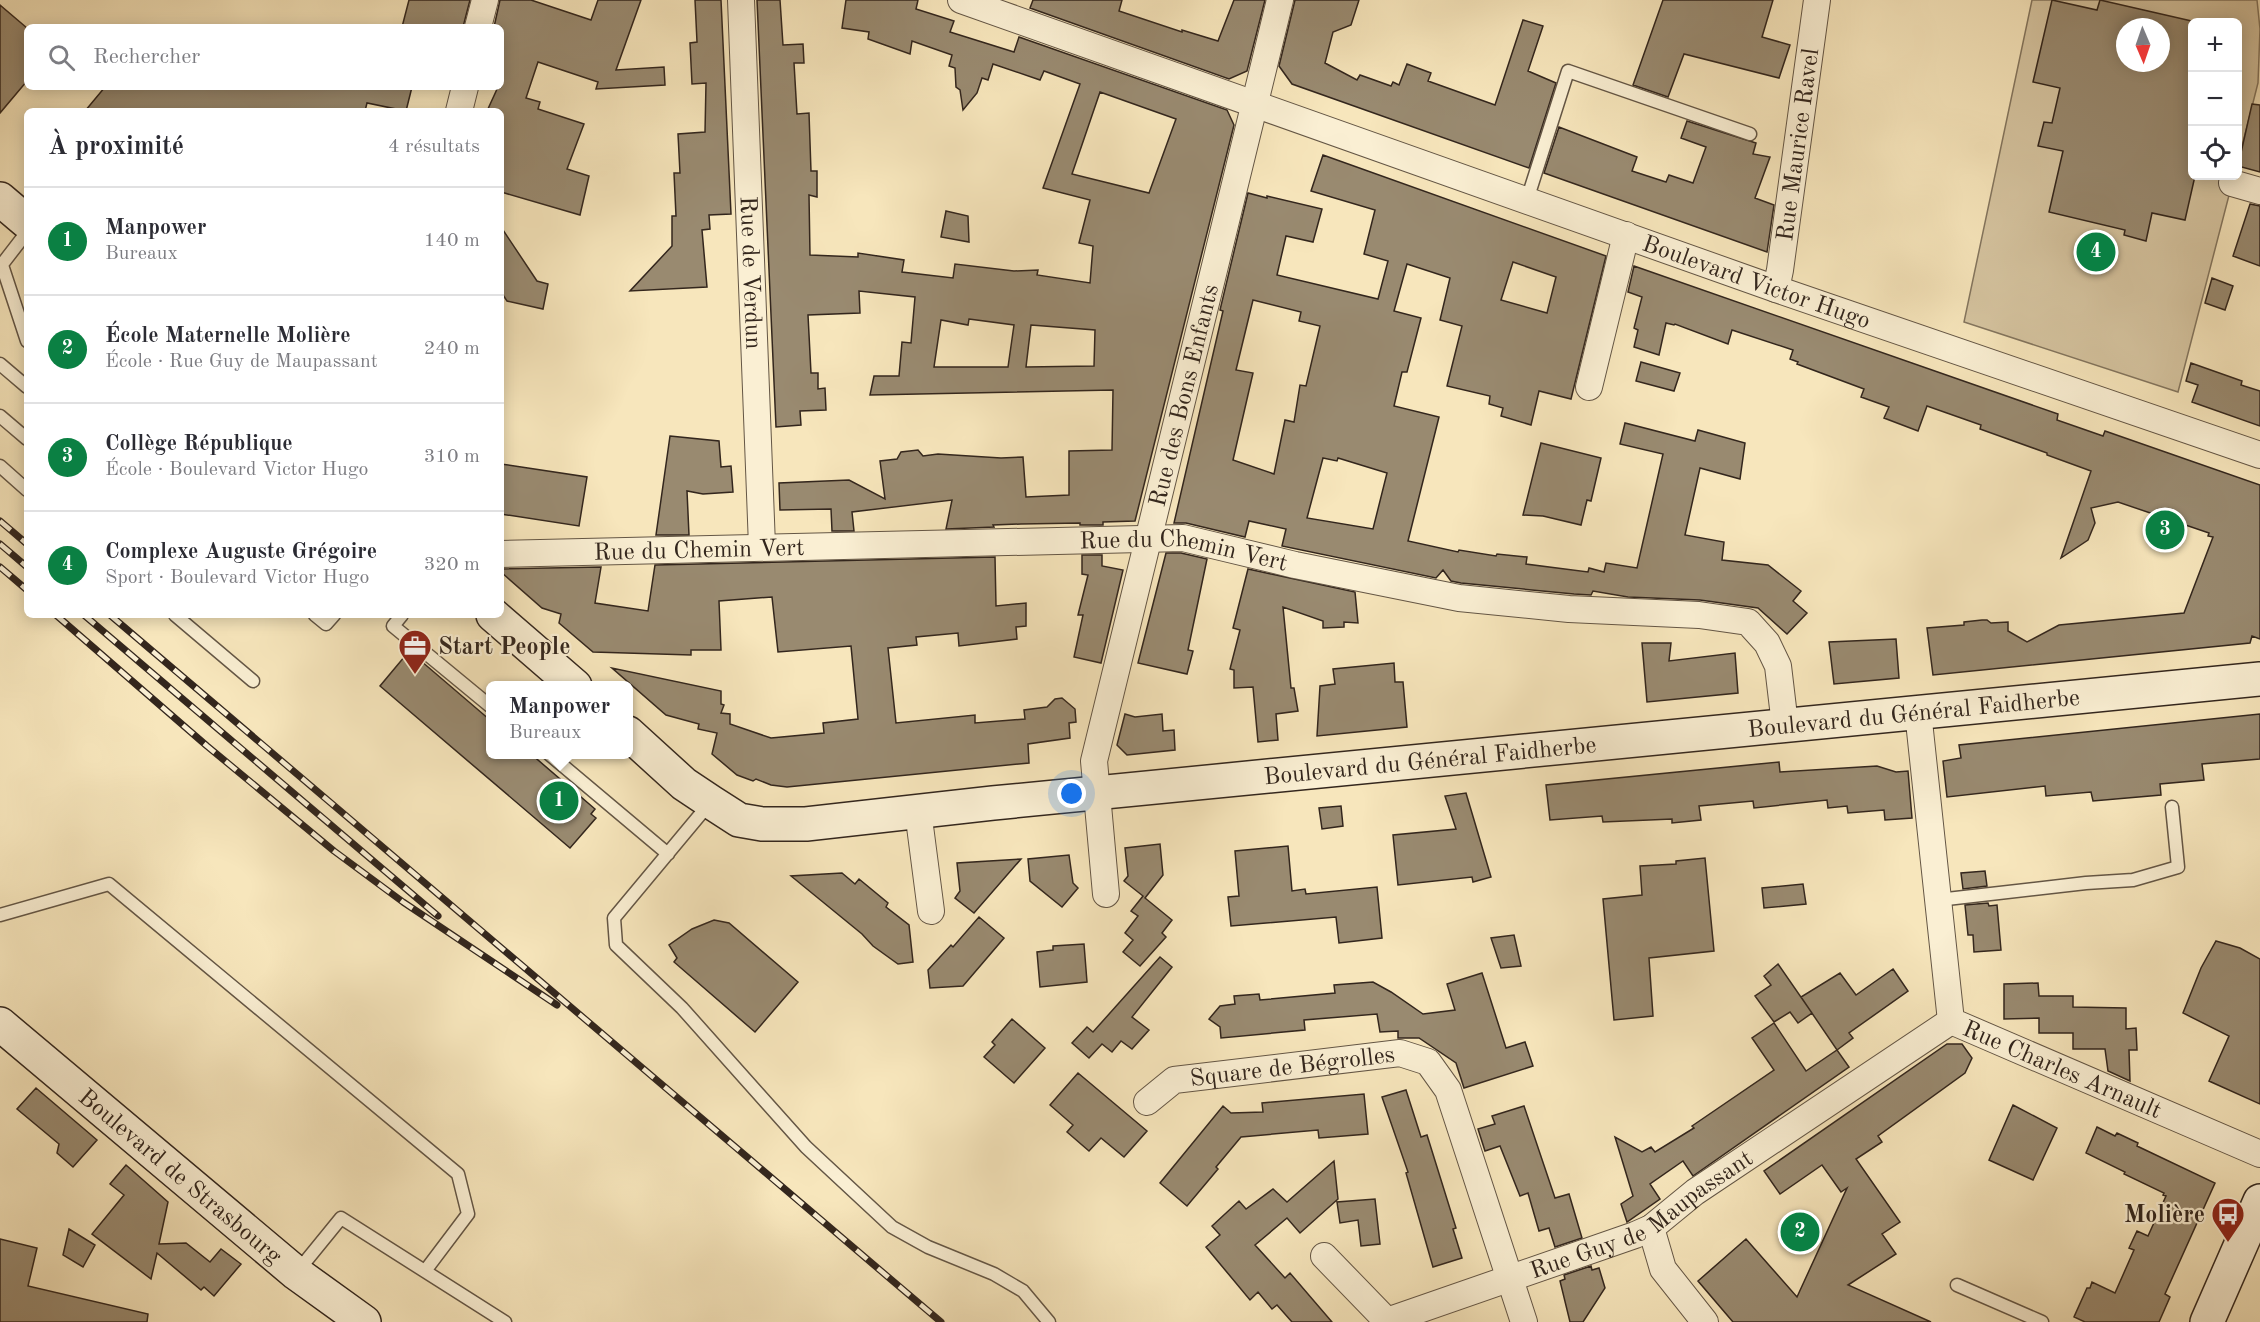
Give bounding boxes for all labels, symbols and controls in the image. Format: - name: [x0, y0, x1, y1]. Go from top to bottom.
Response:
- north arrow: [2116, 18, 2170, 72]
- map controls: [2188, 18, 2242, 180]
- button: +: [2188, 18, 2242, 72]
- search box: [24, 24, 504, 90]
- icon: search: [45, 41, 78, 74]
- text: Rechercher: [93, 46, 200, 68]
- street label: Rue Maurice Ravel: [1774, 47, 1824, 243]
- button: −: [2188, 72, 2242, 126]
- button: locate: [2188, 126, 2242, 180]
- text: À proximité: [48, 134, 184, 160]
- text: 4 résultats: [388, 137, 480, 157]
- street label: Rue de Verdun: [735, 196, 764, 350]
- text: Manpower: [105, 217, 206, 239]
- pin: 4: [2076, 230, 2116, 274]
- text: 1: [62, 231, 73, 251]
- text: 140 m: [424, 231, 480, 251]
- street label: Boulevard Victor Hugo: [1639, 233, 1873, 334]
- text: Bureaux: [105, 244, 178, 264]
- street label: Rue des Bons Enfants: [1147, 282, 1224, 509]
- text: École Maternelle Molière: [105, 325, 351, 347]
- text: 2: [62, 339, 73, 359]
- text: 240 m: [424, 339, 480, 359]
- text: École · Rue Guy de Maupassant: [105, 352, 378, 372]
- text: Collège République: [105, 433, 293, 455]
- text: 3: [62, 447, 73, 467]
- text: 310 m: [424, 447, 480, 467]
- text: École · Boulevard Victor Hugo: [105, 460, 368, 480]
- pin: 3: [2146, 508, 2184, 552]
- street label: Rue du Chemin Vert: [1079, 528, 1290, 577]
- street label: Rue du Chemin Vert: [593, 537, 805, 566]
- text: Complexe Auguste Grégoire: [105, 541, 377, 563]
- text: 4: [62, 555, 73, 575]
- text: 320 m: [424, 555, 480, 575]
- text: Sport · Boulevard Victor Hugo: [105, 568, 369, 588]
- office icon: Start People: [397, 628, 433, 675]
- place label: Start People: [438, 636, 570, 660]
- popup: [486, 681, 633, 759]
- street label: Boulevard du Général Faidherbe: [1746, 687, 2081, 743]
- text: Manpower: [509, 696, 610, 718]
- text: Bureaux: [509, 723, 582, 743]
- street label: Boulevard du Général Faidherbe: [1263, 734, 1597, 790]
- pin: 1: [540, 778, 578, 824]
- your location: [1057, 779, 1086, 808]
- street label: Rue Charles Arnault: [1959, 1017, 2165, 1124]
- street label: Square de Bégrolles: [1189, 1044, 1396, 1092]
- street label: Boulevard de Strasbourg: [73, 1085, 286, 1269]
- street label: Rue Guy de Maupassant: [1527, 1147, 1758, 1284]
- bus stop icon: Molière: [2210, 1196, 2246, 1243]
- place label: Molière: [2124, 1204, 2205, 1228]
- pin: 2: [1780, 1210, 1820, 1254]

